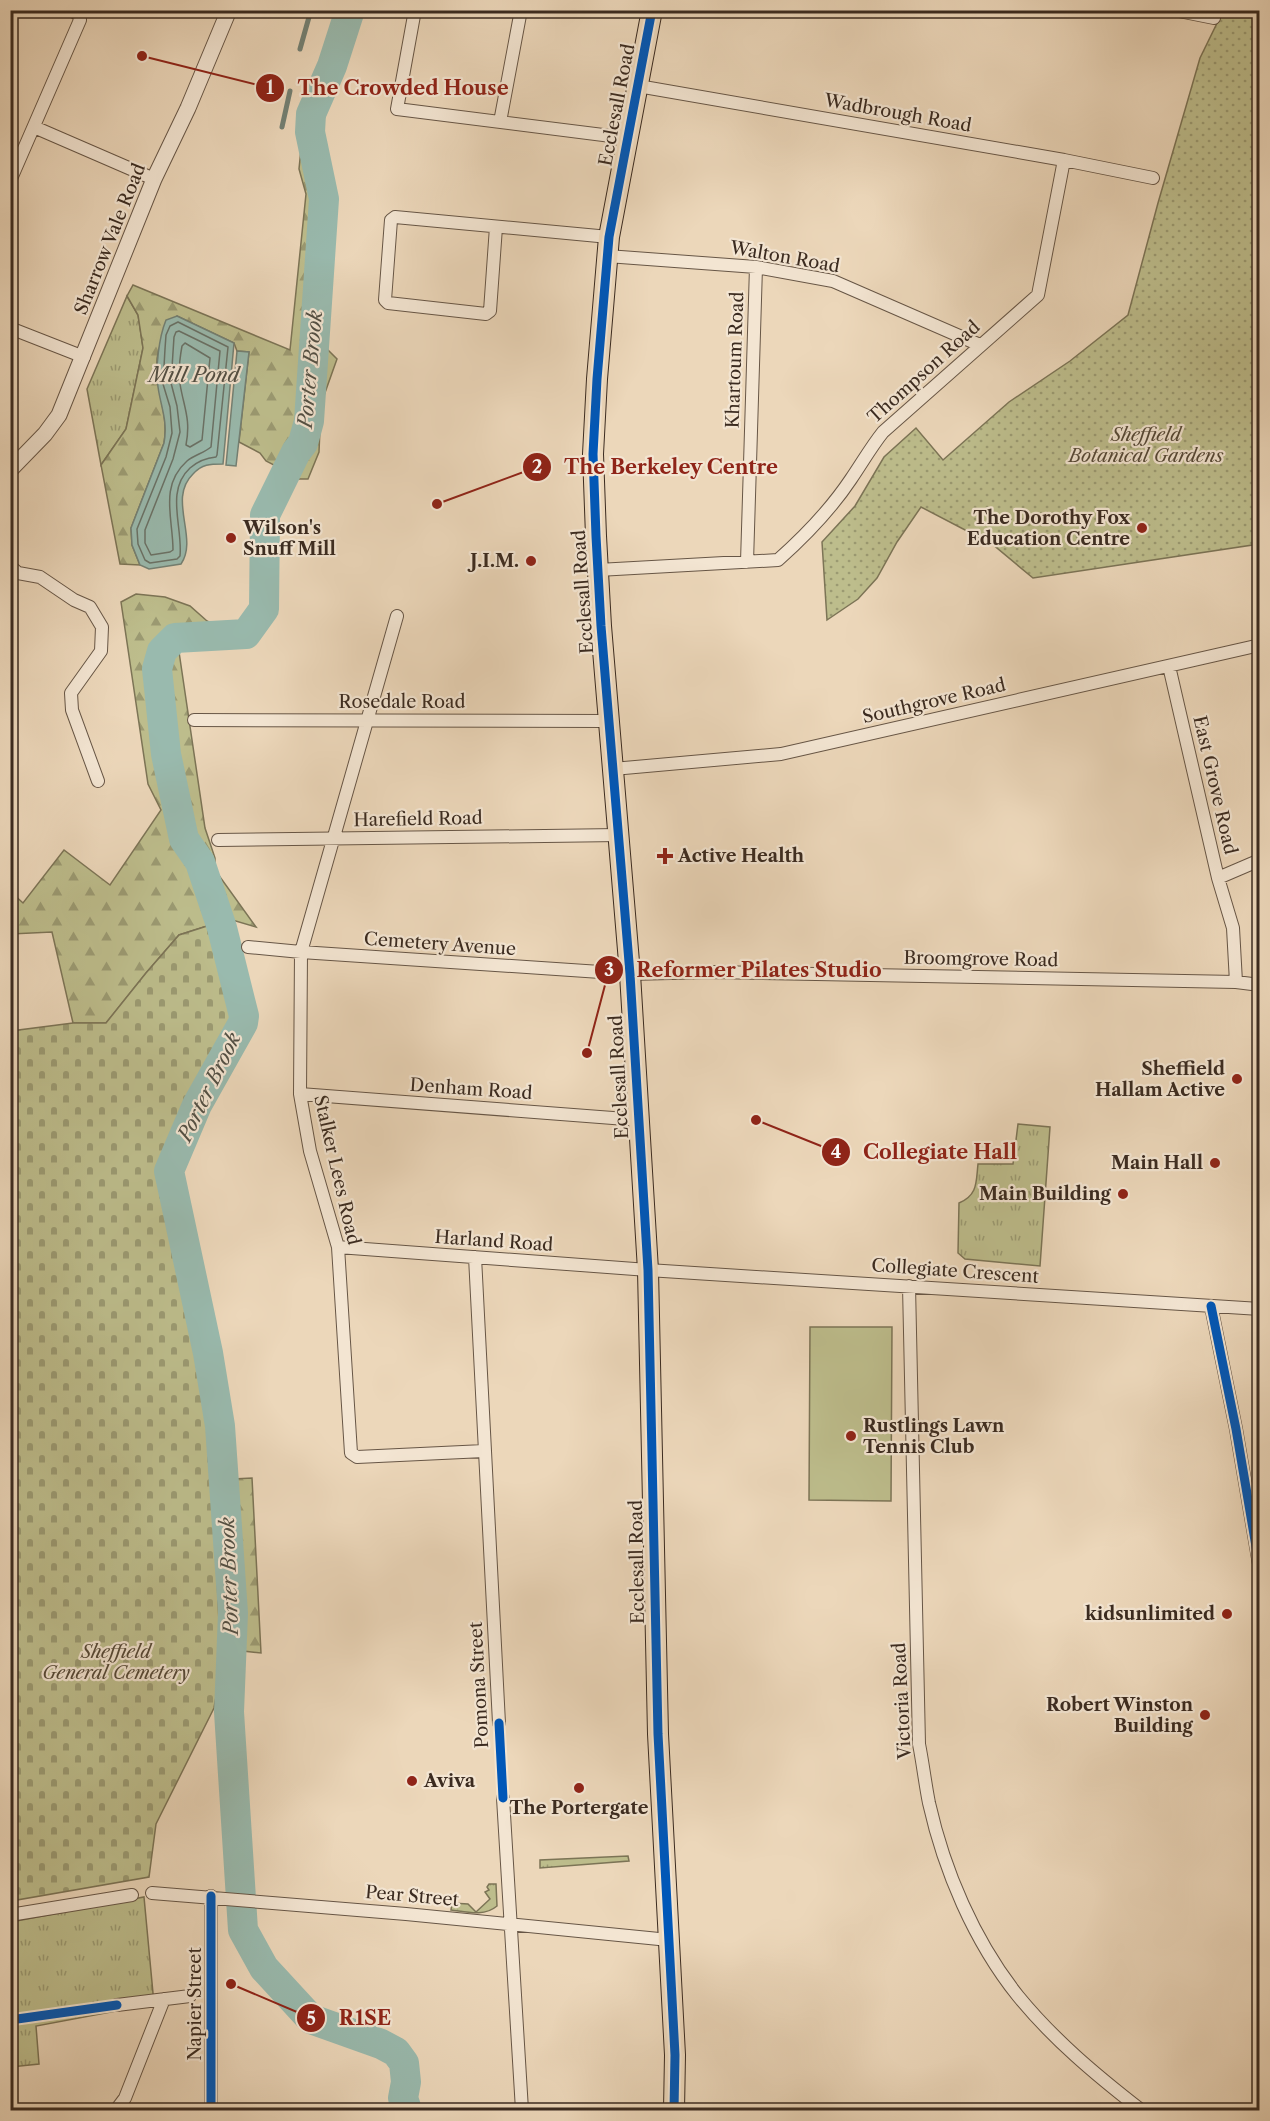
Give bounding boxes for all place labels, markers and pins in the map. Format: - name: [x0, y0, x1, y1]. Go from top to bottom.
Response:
- callout: The Crowded House: [255, 69, 520, 107]
- callout: The Berkeley Centre: [522, 448, 791, 486]
- place label: The Dorothy Fox Education Centre: [967, 507, 1130, 550]
- place label: Wilson's Snuff Mill: [242, 517, 336, 560]
- marker: The Dorothy Fox Education Centre: [1135, 521, 1149, 535]
- marker: Wilson's Snuff Mill: [224, 531, 238, 545]
- place label: J.I.M.: [467, 550, 519, 572]
- marker: J.I.M.: [524, 554, 538, 568]
- place label: Active Health: [677, 845, 805, 867]
- marker: Active Health: [656, 847, 674, 865]
- callout: Reformer Pilates Studio: [594, 951, 894, 989]
- place label: Sheffield Hallam Active: [1095, 1058, 1225, 1101]
- marker: Sheffield Hallam Active: [1230, 1072, 1244, 1086]
- callout: Collegiate Hall: [821, 1133, 1029, 1171]
- place label: Main Hall: [1111, 1152, 1203, 1174]
- marker: Main Hall: [1208, 1156, 1222, 1170]
- place label: Main Building: [979, 1183, 1112, 1205]
- marker: Main Building: [1116, 1187, 1130, 1201]
- place label: Rustlings Lawn Tennis Club: [863, 1415, 1005, 1458]
- marker: Rustlings Lawn Tennis Club: [844, 1429, 858, 1443]
- place label: kidsunlimited: [1085, 1603, 1215, 1625]
- marker: kidsunlimited: [1220, 1607, 1234, 1621]
- place label: Robert Winston Building: [1046, 1694, 1194, 1737]
- marker: Robert Winston Building: [1198, 1708, 1212, 1722]
- place label: Aviva: [423, 1770, 476, 1792]
- marker: Aviva: [405, 1774, 419, 1788]
- marker: The Portergate: [572, 1781, 586, 1795]
- place label: The Portergate: [509, 1797, 649, 1819]
- callout: R1SE: [296, 1999, 403, 2037]

